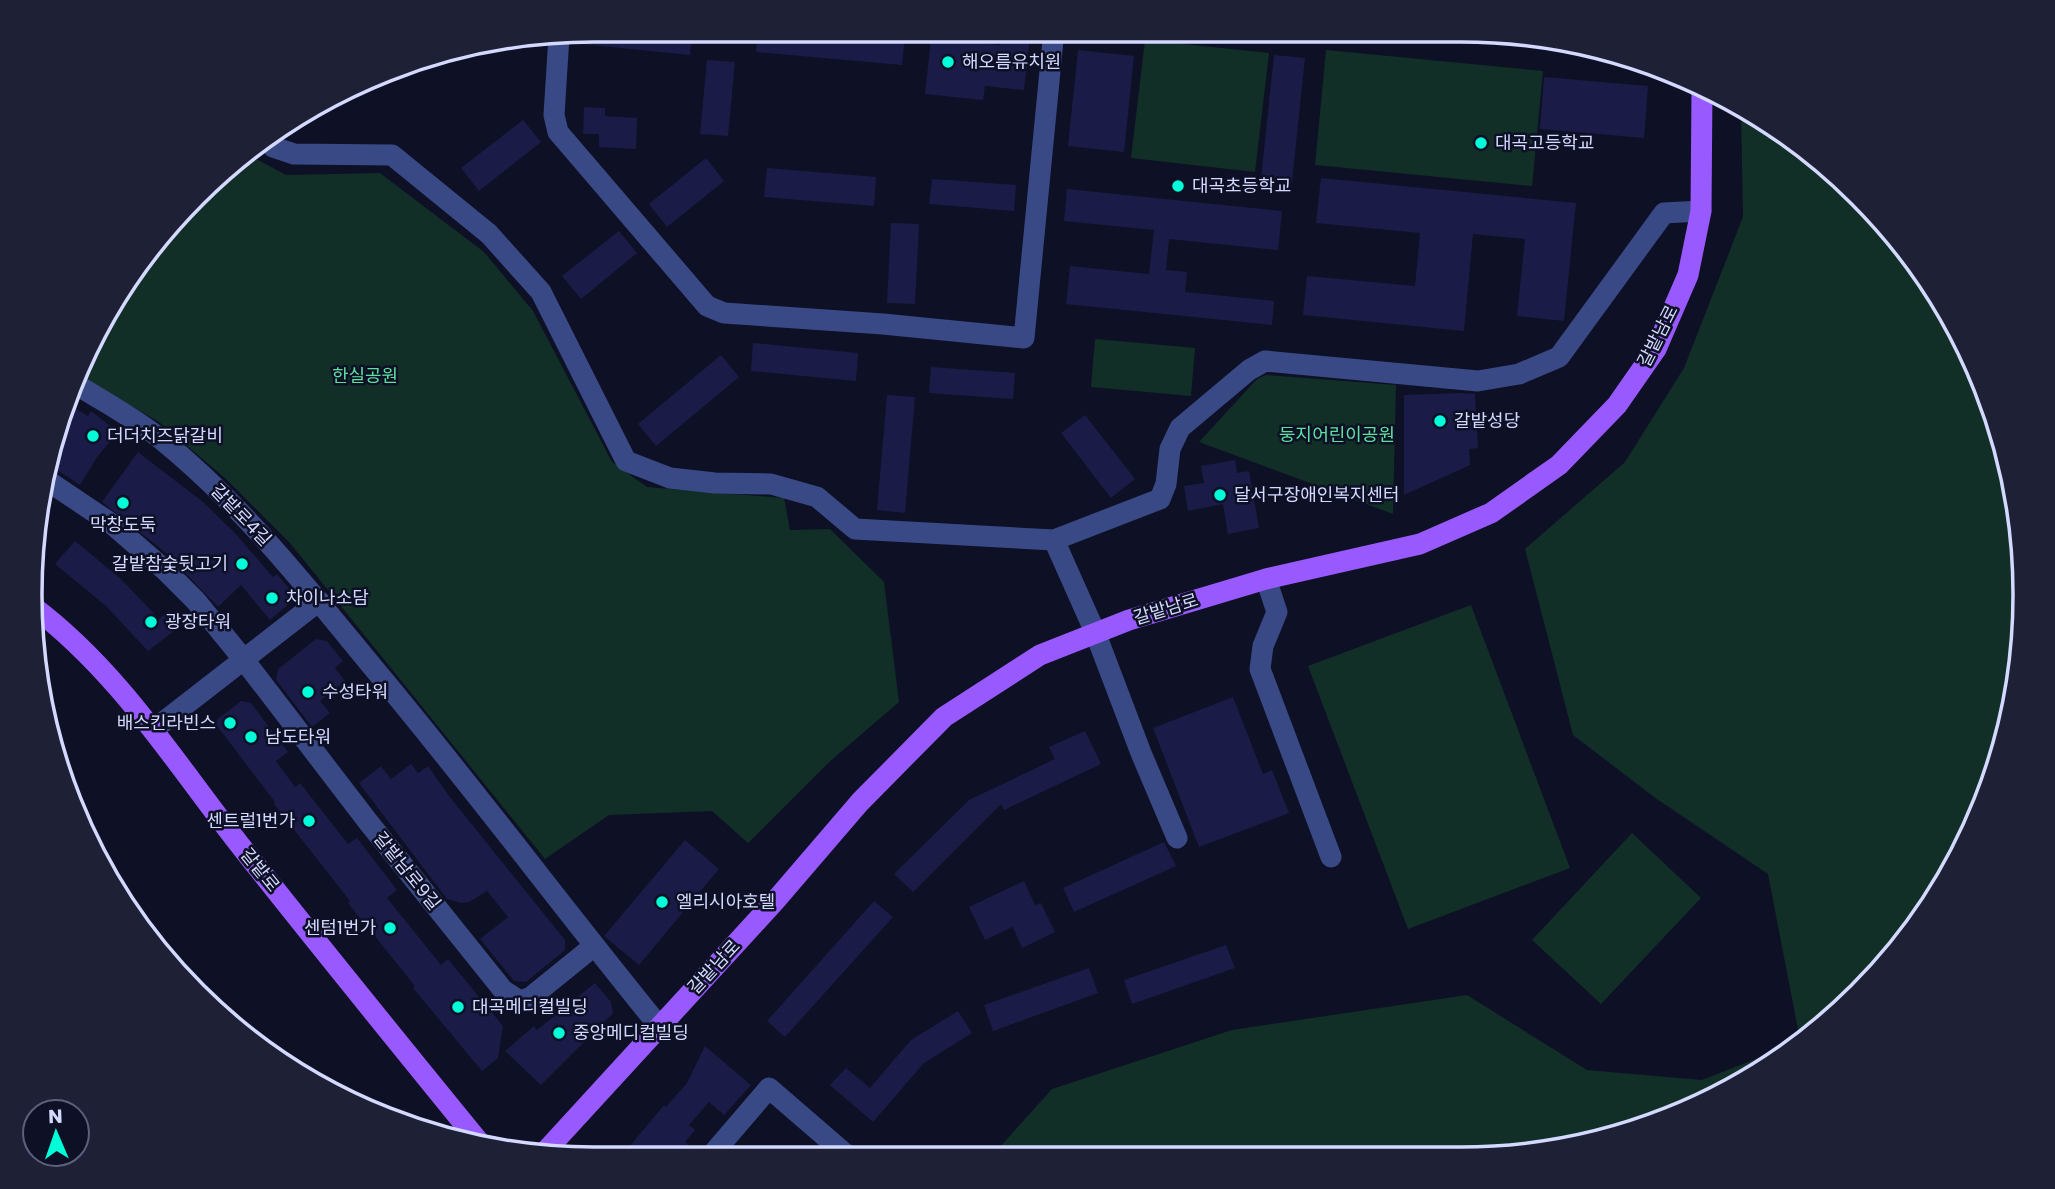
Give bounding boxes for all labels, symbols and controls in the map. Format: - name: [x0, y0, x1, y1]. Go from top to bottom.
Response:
- place label: 해오름유치원: [962, 49, 1061, 74]
- marker: 해오름유치원: [940, 54, 956, 70]
- place label: 대곡고등학교: [1495, 130, 1594, 155]
- marker: 대곡고등학교: [1473, 135, 1489, 151]
- place label: 대곡초등학교: [1192, 173, 1291, 198]
- marker: 대곡초등학교: [1170, 178, 1186, 194]
- street label: 갈밭남로: [1631, 301, 1684, 371]
- park label: 한실공원: [332, 363, 398, 388]
- place label: 갈밭성당: [1454, 408, 1520, 433]
- marker: 갈밭성당: [1432, 413, 1448, 429]
- park label: 둥지어린이공원: [1279, 422, 1395, 447]
- place label: 더더치즈닭갈비: [107, 423, 223, 448]
- marker: 더더치즈닭갈비: [85, 428, 101, 444]
- street label: 갈밭로4길: [205, 478, 277, 551]
- place label: 달서구장애인복지센터: [1234, 482, 1400, 507]
- marker: 달서구장애인복지센터: [1212, 487, 1228, 503]
- marker: 막창도둑: [115, 495, 131, 511]
- place label: 막창도둑: [90, 512, 156, 537]
- place label: 갈밭참숯뒷고기: [112, 551, 228, 576]
- marker: 갈밭참숯뒷고기: [234, 556, 250, 572]
- place label: 차이나소담: [286, 585, 369, 610]
- street label: 갈밭남로: [1131, 587, 1201, 630]
- marker: 차이나소담: [264, 590, 280, 606]
- place label: 광장타워: [165, 609, 231, 634]
- marker: 광장타워: [143, 614, 159, 630]
- place label: 수성타워: [322, 679, 388, 704]
- marker: 수성타워: [300, 684, 316, 700]
- place label: 배스킨라빈스: [117, 710, 216, 735]
- marker: 배스킨라빈스: [222, 715, 238, 731]
- place label: 남도타워: [265, 724, 331, 749]
- marker: 남도타워: [243, 729, 259, 745]
- place label: 센트럴1번가: [206, 808, 295, 833]
- marker: 센트럴1번가: [301, 813, 317, 829]
- street label: 갈밭남로9길: [368, 826, 447, 915]
- street label: 갈밭로: [235, 843, 286, 897]
- place label: 엘리시아호텔: [676, 889, 775, 914]
- marker: 엘리시아호텔: [654, 894, 670, 910]
- place label: 센텀1번가: [304, 915, 376, 940]
- marker: 센텀1번가: [382, 920, 398, 936]
- street label: 갈밭남로: [682, 934, 745, 999]
- place label: 대곡메디컬빌딩: [472, 994, 588, 1019]
- marker: 대곡메디컬빌딩: [450, 999, 466, 1015]
- place label: 중앙메디컬빌딩: [573, 1020, 689, 1045]
- marker: 중앙메디컬빌딩: [551, 1025, 567, 1041]
- north arrow: [21, 1098, 91, 1168]
- text: N: [48, 1103, 63, 1130]

